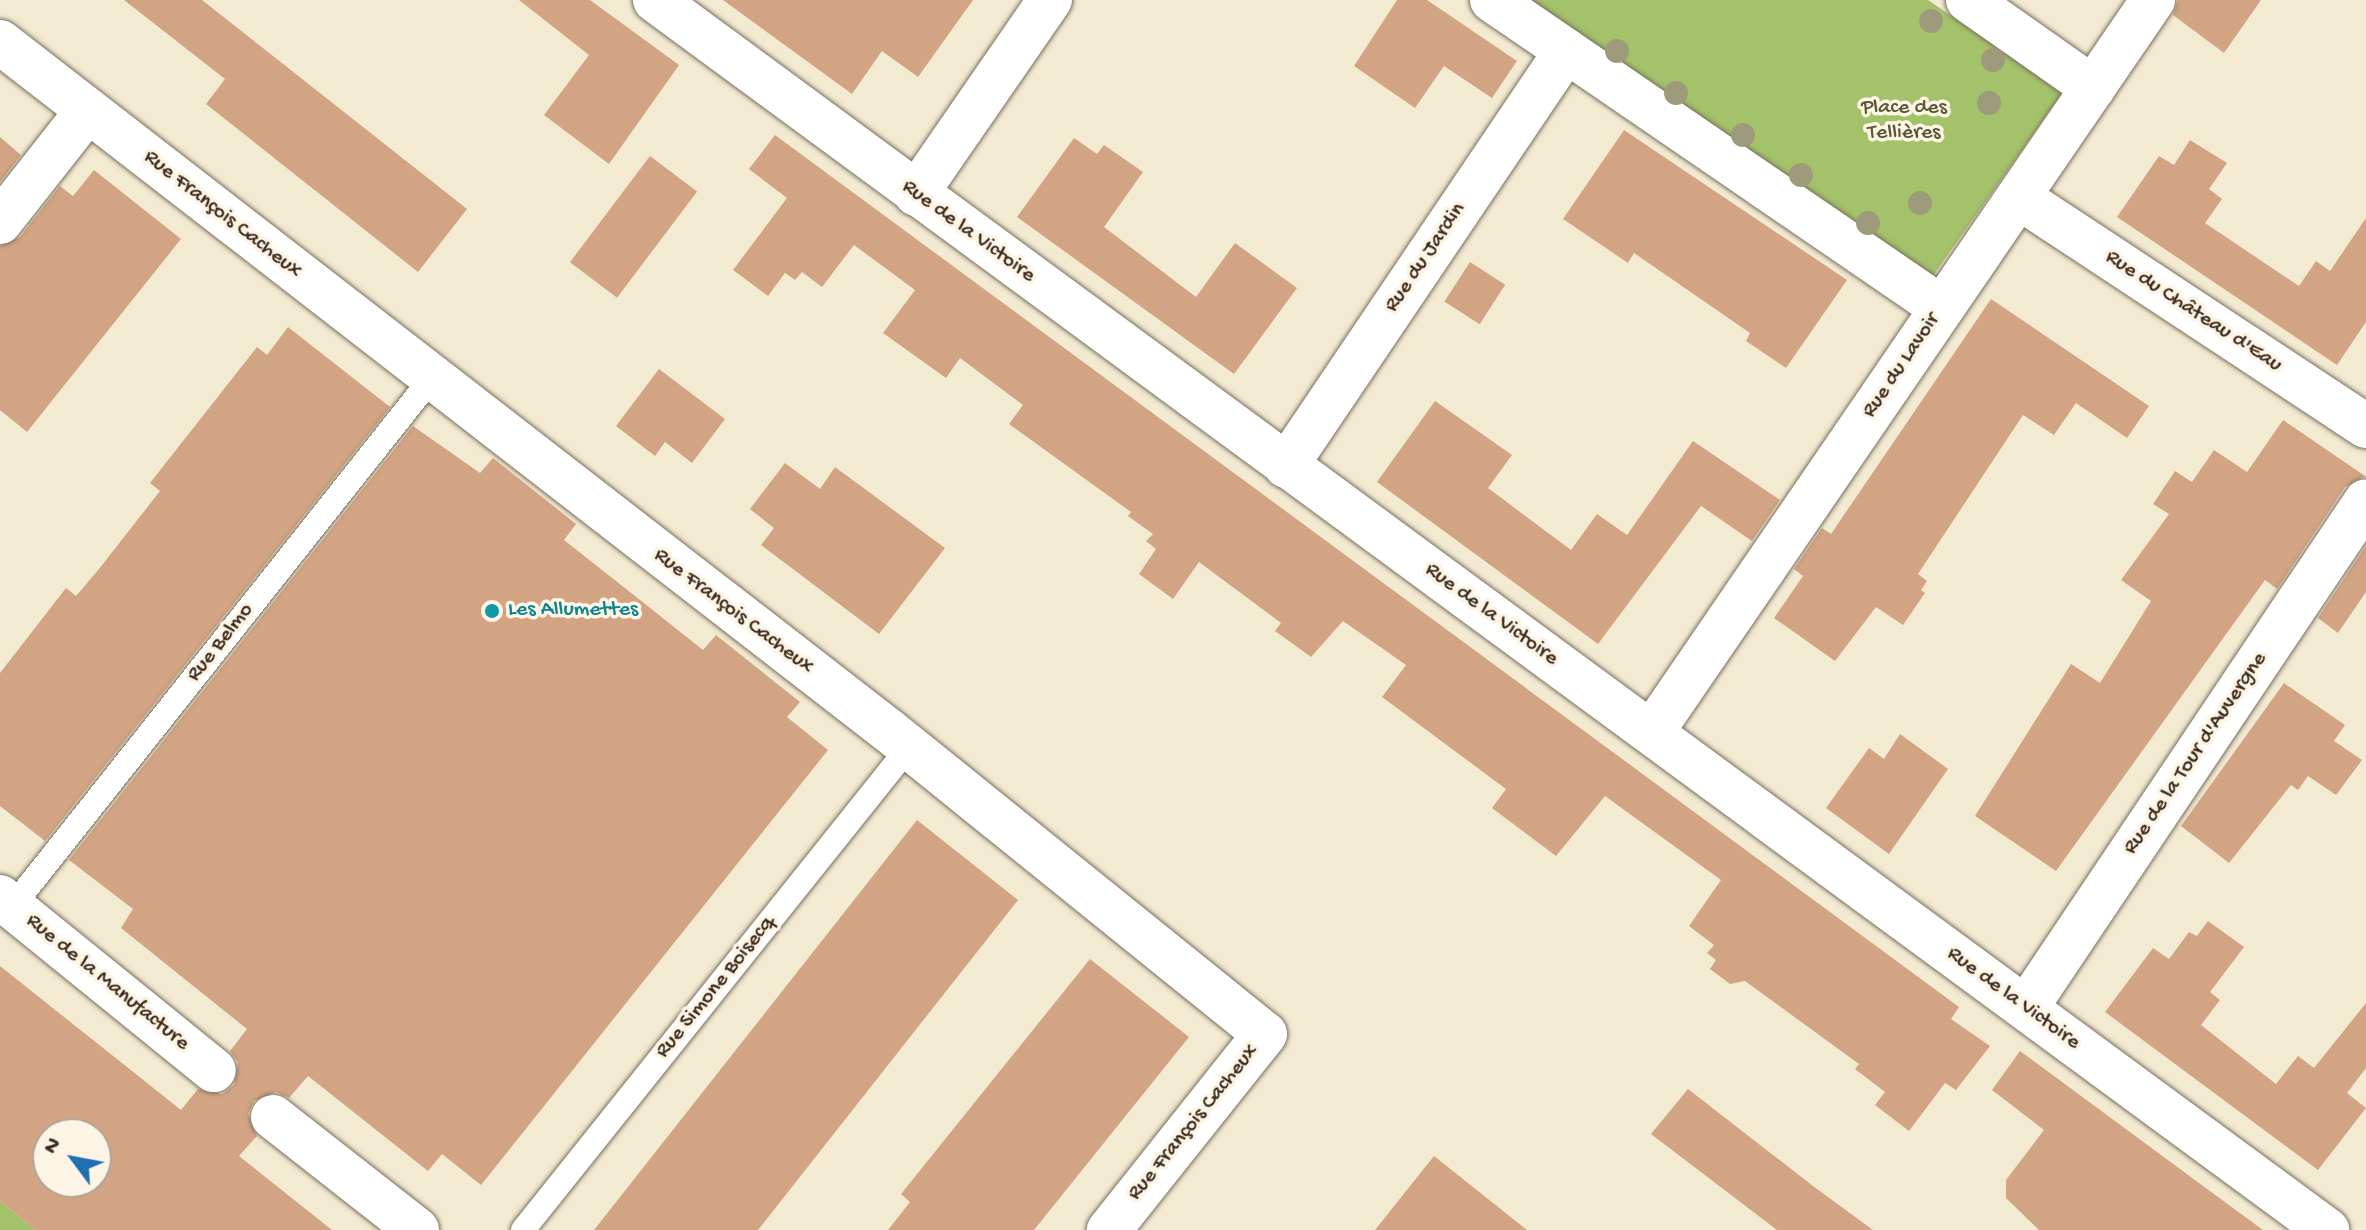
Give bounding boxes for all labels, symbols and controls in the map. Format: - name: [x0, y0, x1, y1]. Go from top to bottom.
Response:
- park label: Place des Tellières: [1861, 95, 1947, 146]
- street label: Rue François Cacheux: [138, 145, 306, 285]
- street label: Rue de la Victoire: [896, 175, 1040, 289]
- street label: Rue du Jardin: [1380, 198, 1472, 318]
- street label: Rue du Château d'Eau: [2100, 245, 2286, 379]
- street label: Rue du Lavoir: [1857, 309, 1947, 423]
- street label: Rue François Cacheux: [648, 543, 818, 681]
- street label: Rue de la Victoire: [1419, 558, 1563, 672]
- street label: Rue Belmo: [182, 598, 260, 688]
- place label: Les Allumettes: [508, 598, 638, 624]
- marker: Les Allumettes: [483, 602, 501, 620]
- street label: Rue de la Tour d'Auvergne: [2118, 648, 2274, 860]
- street label: Rue de la Manufacture: [20, 909, 194, 1057]
- street label: Rue Simone Boisecq: [651, 912, 781, 1064]
- street label: Rue de la Victoire: [1941, 942, 2085, 1056]
- street label: Rue François Cacheux: [1123, 1039, 1265, 1207]
- north arrow: [32, 1118, 112, 1198]
- text: N: [39, 1133, 68, 1159]

